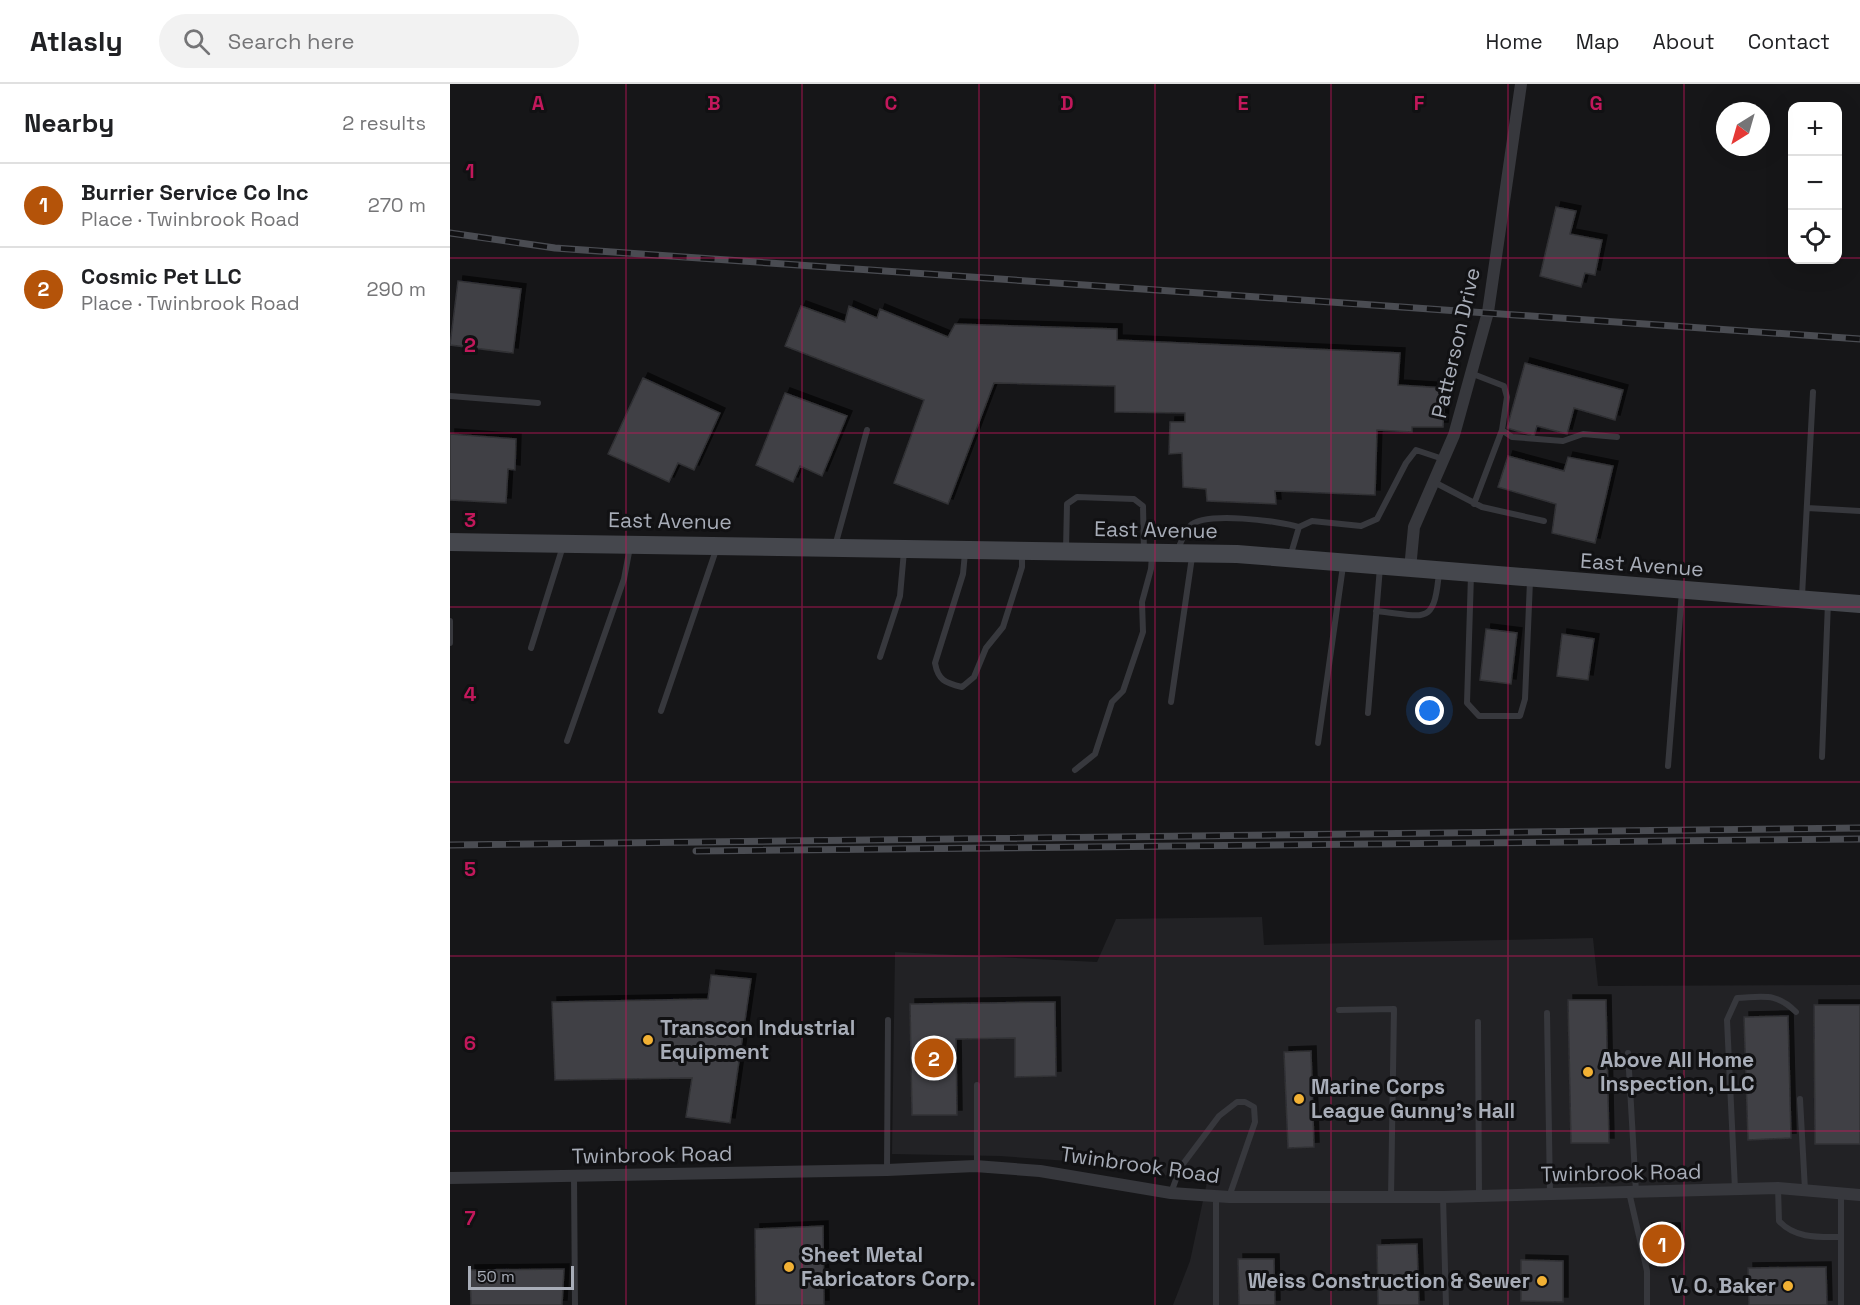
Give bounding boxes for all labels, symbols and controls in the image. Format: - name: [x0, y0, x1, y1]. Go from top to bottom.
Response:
- search box: [159, 14, 579, 68]
- text: Atlasly: [30, 23, 123, 59]
- icon: search: [180, 25, 213, 58]
- text: Search here: [228, 27, 354, 55]
- text: Home: [1485, 28, 1543, 55]
- text: Map: [1576, 28, 1620, 55]
- text: About: [1653, 28, 1715, 55]
- text: Contact: [1748, 28, 1830, 55]
- text: A: [532, 90, 545, 116]
- text: B: [707, 90, 721, 116]
- text: C: [885, 90, 898, 116]
- text: D: [1060, 90, 1074, 116]
- text: E: [1237, 90, 1249, 116]
- text: F: [1414, 90, 1425, 116]
- text: G: [1589, 90, 1603, 116]
- north arrow: [1716, 102, 1770, 156]
- map controls: [1788, 102, 1842, 264]
- button: +: [1788, 102, 1842, 156]
- text: Nearby: [24, 106, 114, 140]
- text: 2 results: [342, 110, 426, 136]
- button: −: [1788, 156, 1842, 210]
- text: 1: [465, 158, 475, 184]
- text: Burrier Service Co Inc: [81, 178, 309, 206]
- text: 1: [39, 192, 48, 218]
- text: 270 m: [368, 192, 426, 218]
- text: Place · Twinbrook Road: [81, 206, 300, 232]
- button: locate: [1788, 210, 1842, 264]
- text: Cosmic Pet LLC: [81, 262, 242, 290]
- street label: Patterson Drive: [1425, 265, 1486, 421]
- text: 2: [38, 276, 49, 302]
- text: 290 m: [367, 276, 426, 302]
- text: Place · Twinbrook Road: [81, 290, 300, 316]
- text: 2: [464, 332, 476, 358]
- street label: East Avenue: [608, 506, 732, 535]
- text: 3: [464, 507, 476, 533]
- street label: East Avenue: [1094, 515, 1218, 544]
- street label: East Avenue: [1579, 547, 1705, 582]
- text: 4: [464, 681, 477, 707]
- your location: [1415, 696, 1444, 725]
- text: 5: [464, 856, 476, 882]
- place label: Transcon Industrial Equipment: [660, 1014, 855, 1065]
- text: 6: [464, 1030, 476, 1056]
- marker: Transcon Industrial Equipment: [641, 1033, 655, 1047]
- pin: 2: [914, 1036, 954, 1080]
- place label: Above All Home Inspection, LLC: [1600, 1046, 1755, 1097]
- marker: Above All Home Inspection, LLC: [1581, 1065, 1595, 1079]
- place label: Marine Corps League Gunny's Hall: [1311, 1073, 1515, 1124]
- marker: Marine Corps League Gunny's Hall: [1292, 1092, 1306, 1106]
- street label: Twinbrook Road: [571, 1140, 733, 1169]
- street label: Twinbrook Road: [1059, 1140, 1222, 1189]
- street label: Twinbrook Road: [1540, 1158, 1702, 1187]
- text: 7: [464, 1205, 476, 1231]
- pin: 1: [1642, 1222, 1682, 1266]
- place label: Sheet Metal Fabricators Corp.: [801, 1241, 976, 1292]
- marker: Sheet Metal Fabricators Corp.: [782, 1260, 796, 1274]
- scale bar: [468, 1263, 574, 1290]
- text: 50 m: [477, 1266, 515, 1287]
- place label: Weiss Construction & Sewer: [1248, 1267, 1530, 1294]
- place label: V. O. Baker: [1671, 1272, 1776, 1299]
- marker: Weiss Construction & Sewer: [1535, 1274, 1549, 1288]
- marker: V. O. Baker: [1781, 1279, 1795, 1293]

